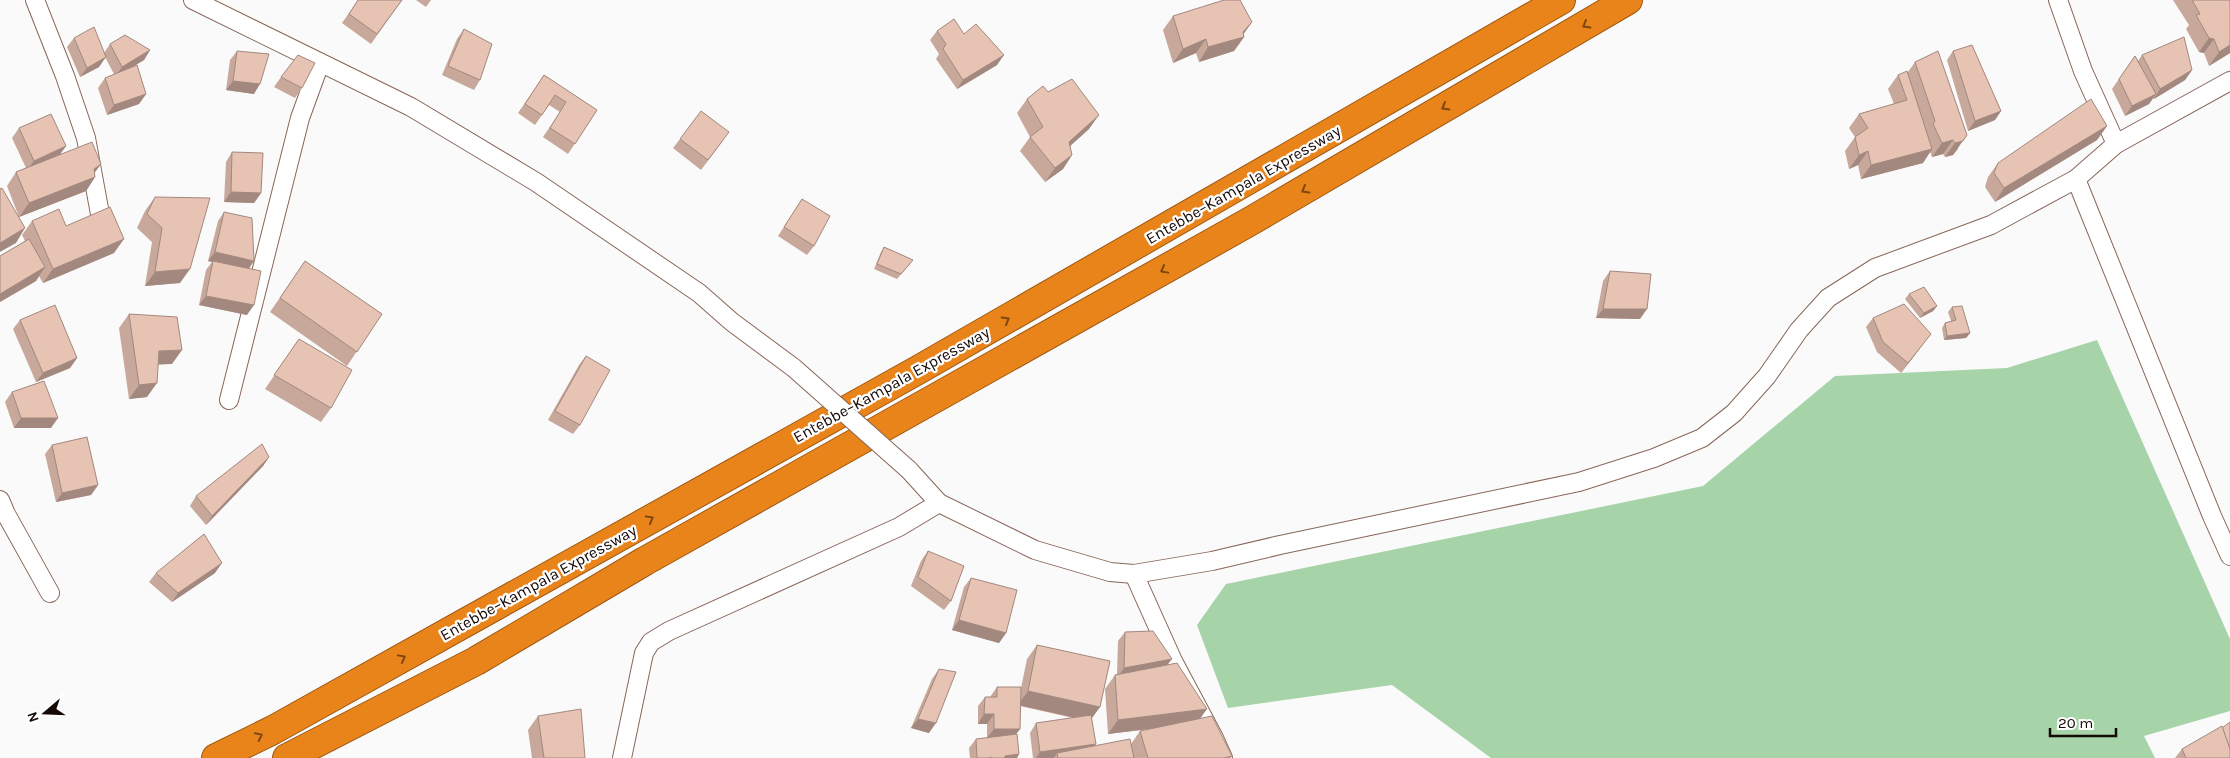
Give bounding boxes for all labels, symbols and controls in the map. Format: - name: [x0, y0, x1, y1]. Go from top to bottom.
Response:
- one-way arrow: [1582, 18, 1591, 28]
- one-way arrow: [1442, 101, 1451, 111]
- street label: Entebbe–Kampala Expressway: [1143, 121, 1344, 248]
- one-way arrow: [1302, 183, 1311, 193]
- one-way arrow: [1160, 264, 1169, 274]
- one-way arrow: [1001, 316, 1010, 326]
- street label: Entebbe–Kampala Expressway: [790, 322, 993, 446]
- one-way arrow: [645, 515, 654, 525]
- street label: Entebbe–Kampala Expressway: [437, 520, 640, 644]
- one-way arrow: [396, 654, 405, 664]
- north arrow: [20, 688, 70, 738]
- scale bar: [2050, 706, 2116, 738]
- text: N: [24, 710, 43, 725]
- text: 20 m: [2058, 714, 2093, 732]
- one-way arrow: [254, 733, 263, 743]

